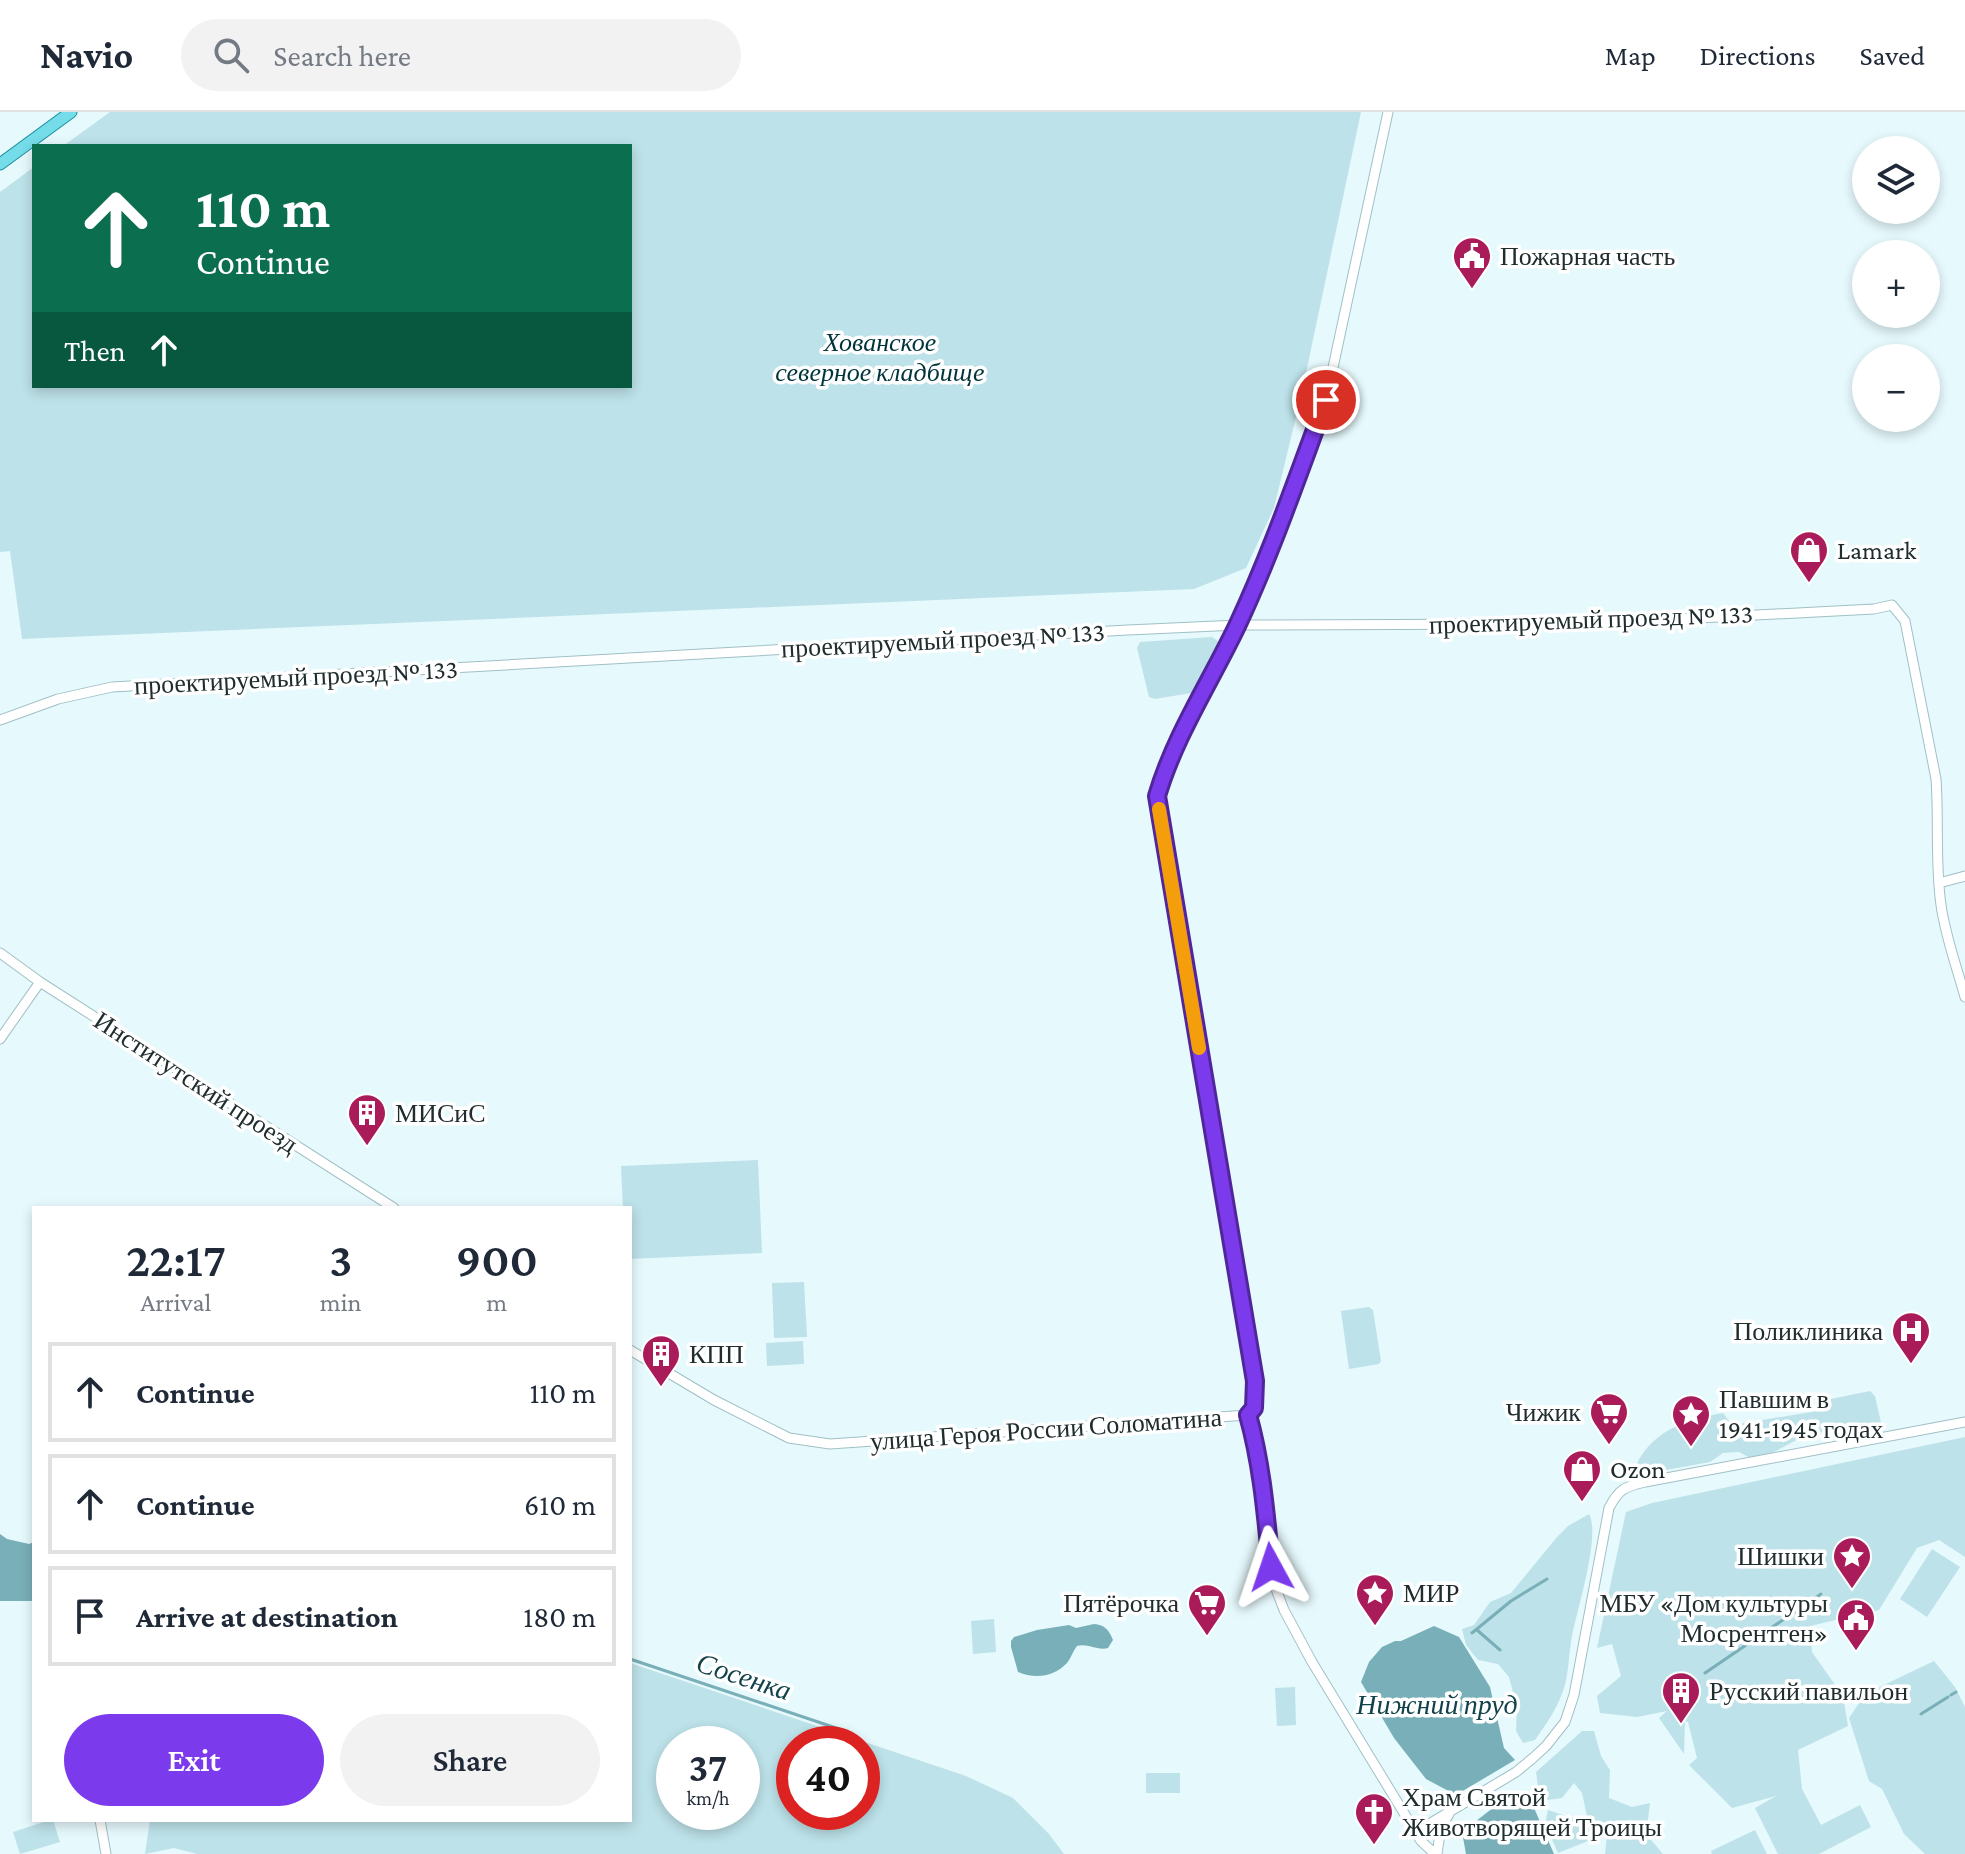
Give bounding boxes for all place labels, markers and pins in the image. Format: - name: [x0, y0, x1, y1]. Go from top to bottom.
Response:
- public building icon: Пожарная часть: [1451, 235, 1493, 290]
- place label: Пожарная часть: [1500, 242, 1675, 271]
- pin: [1292, 366, 1360, 434]
- shop icon: Lamark: [1788, 529, 1830, 584]
- place label: Lamark: [1837, 536, 1917, 565]
- building icon: МИСиС: [346, 1092, 388, 1147]
- place label: МИСиС: [395, 1099, 486, 1128]
- hospital icon: Поликлиника: [1890, 1310, 1932, 1365]
- place label: Поликлиника: [1734, 1317, 1883, 1346]
- building icon: КПП: [640, 1333, 682, 1388]
- place label: КПП: [689, 1340, 744, 1369]
- place label: Павшим в 1941-1945 годах: [1719, 1385, 1884, 1444]
- supermarket icon: Чижик: [1588, 1391, 1630, 1446]
- place icon: Павшим в 1941-1945 годах: [1670, 1393, 1712, 1448]
- place label: Чижик: [1506, 1398, 1581, 1427]
- shop icon: Ozon: [1561, 1448, 1603, 1503]
- place label: Ozon: [1610, 1455, 1665, 1484]
- place icon: Шишки: [1831, 1535, 1873, 1590]
- place label: Шишки: [1737, 1542, 1824, 1571]
- place icon: МИР: [1354, 1572, 1396, 1627]
- place label: МИР: [1403, 1579, 1459, 1608]
- supermarket icon: Пятёрочка: [1186, 1582, 1228, 1637]
- place label: Пятёрочка: [1063, 1589, 1179, 1618]
- place label: МБУ «Дом культуры Мосрентген»: [1599, 1589, 1828, 1648]
- public building icon: МБУ «Дом культуры Мосрентген»: [1835, 1597, 1877, 1652]
- building icon: Русский павильон: [1660, 1670, 1702, 1725]
- place label: Русский павильон: [1709, 1677, 1908, 1706]
- place label: Храм Святой Животворящей Троицы: [1402, 1783, 1662, 1842]
- church icon: Храм Святой Животворящей Троицы: [1353, 1791, 1395, 1846]

